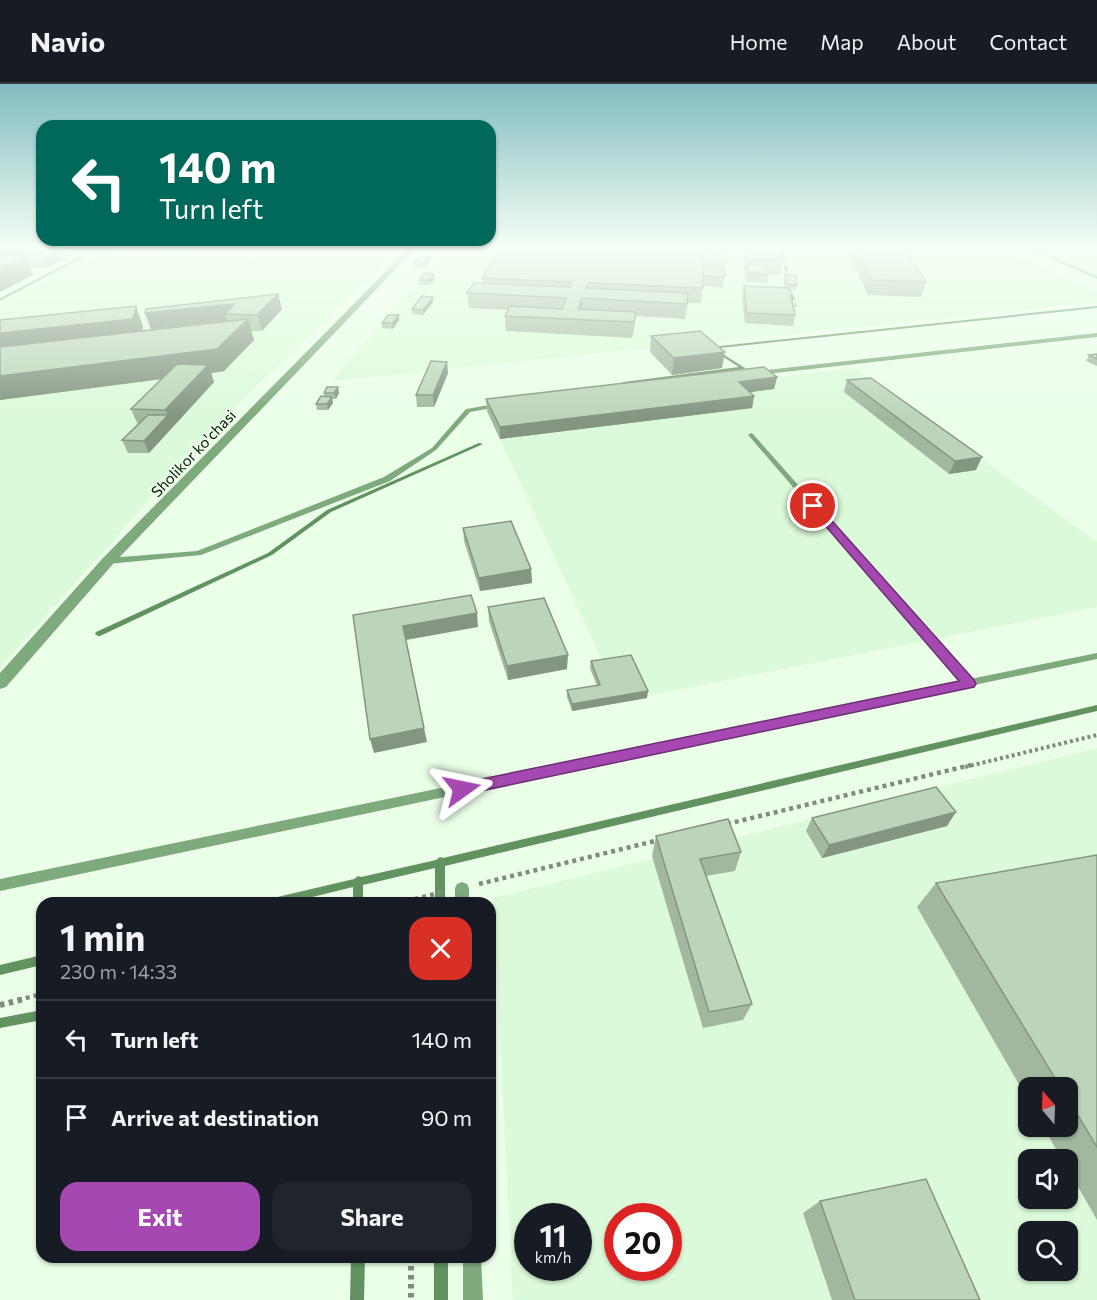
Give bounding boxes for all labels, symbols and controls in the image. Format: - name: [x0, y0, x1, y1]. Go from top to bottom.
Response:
- text: Navio: [30, 24, 105, 58]
- text: Home: [730, 29, 787, 54]
- text: Map: [820, 29, 864, 54]
- text: About: [897, 29, 956, 54]
- text: Contact: [989, 29, 1067, 54]
- text: 140 m: [159, 140, 276, 192]
- icon: left: [60, 144, 138, 222]
- text: Turn left: [159, 192, 263, 225]
- street label: Sholikor ko'chasi: [147, 406, 239, 500]
- pin: [787, 480, 838, 531]
- icon: arrive: [796, 489, 829, 522]
- position arrow: [430, 757, 494, 821]
- text: 1 min: [60, 914, 145, 958]
- button: close: [409, 917, 472, 980]
- text: 230 m · 14:33: [60, 959, 177, 983]
- icon: left: [60, 1023, 93, 1056]
- text: Turn left: [111, 1026, 198, 1053]
- text: 140 m: [412, 1026, 472, 1053]
- north arrow: [1018, 1077, 1078, 1137]
- map controls: [1018, 1077, 1078, 1281]
- icon: arrive: [60, 1101, 93, 1134]
- text: Arrive at destination: [111, 1104, 319, 1131]
- text: 90 m: [421, 1104, 472, 1131]
- button: sound: [1018, 1149, 1078, 1209]
- button: Exit: [60, 1182, 260, 1251]
- button: Share: [272, 1182, 472, 1251]
- speed limit sign: 20: [604, 1203, 682, 1281]
- text: 11: [539, 1216, 567, 1253]
- button: search: [1018, 1221, 1078, 1281]
- text: km/h: [535, 1248, 571, 1266]

